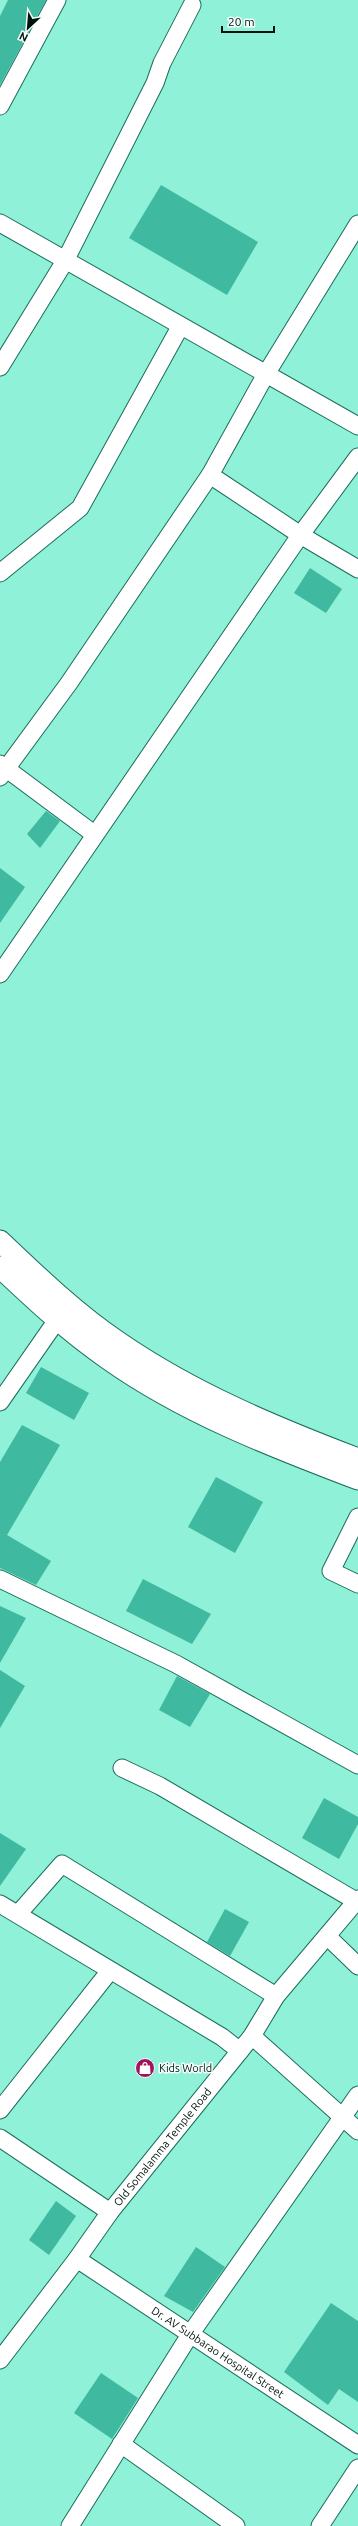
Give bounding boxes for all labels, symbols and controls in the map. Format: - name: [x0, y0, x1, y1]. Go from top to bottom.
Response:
- north arrow: [8, 8, 48, 48]
- scale bar: [222, 8, 274, 34]
- text: 20 m: [228, 15, 255, 28]
- text: N: [17, 30, 30, 44]
- shop icon: Kids World: [134, 2057, 156, 2079]
- place label: Kids World: [159, 2062, 212, 2074]
- street label: Old Somalamma Temple Road: [111, 2086, 214, 2208]
- street label: Dr. AV Subbarao Hospital Street: [149, 2304, 287, 2401]

